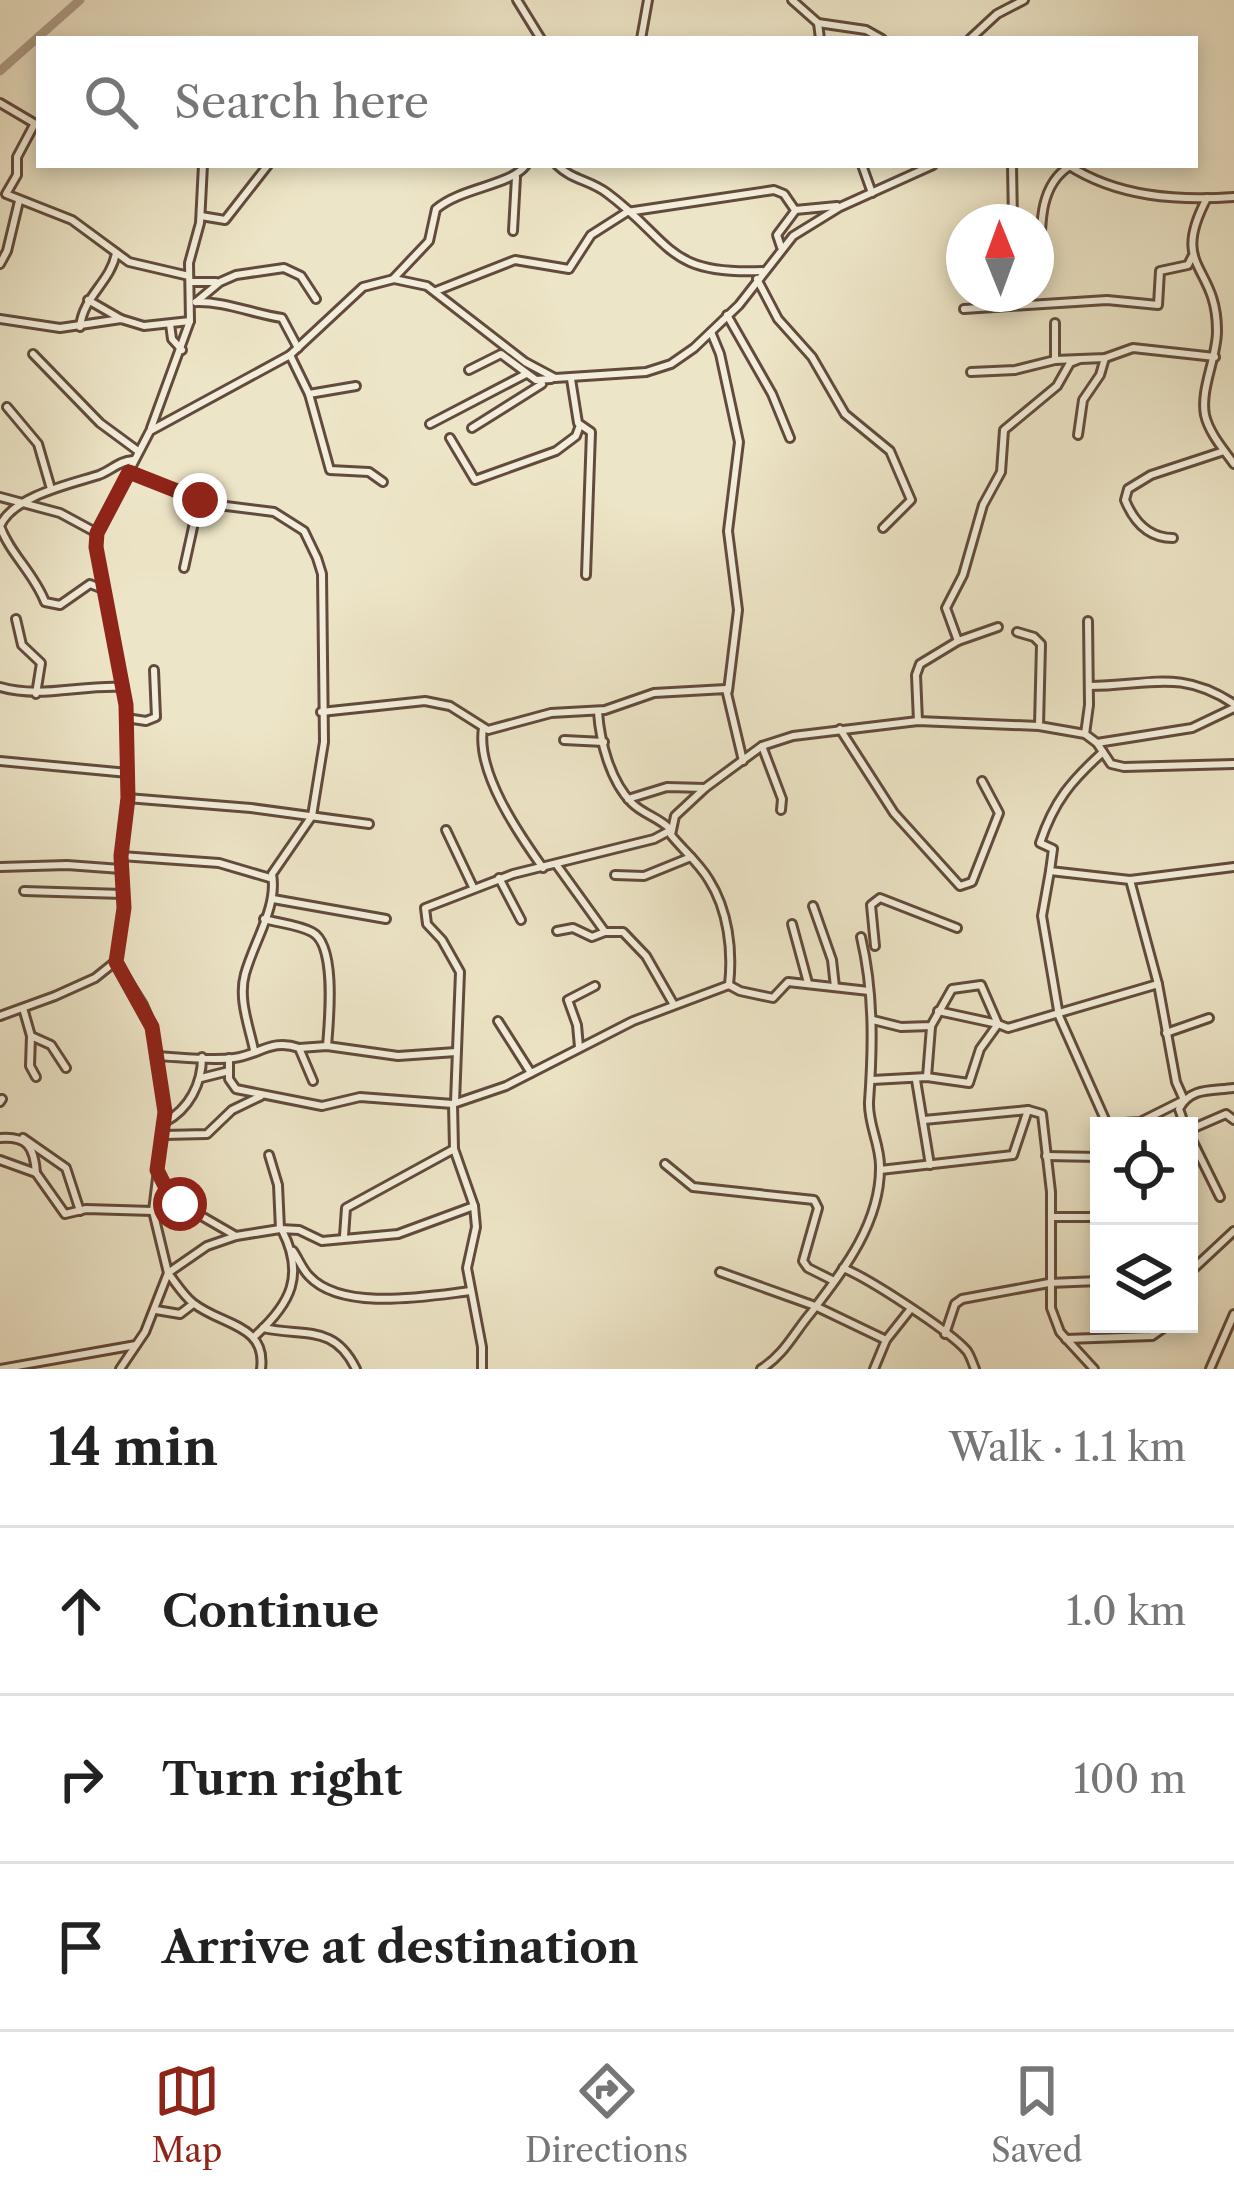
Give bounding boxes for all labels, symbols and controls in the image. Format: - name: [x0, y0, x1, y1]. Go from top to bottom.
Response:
- search box: [36, 36, 1198, 168]
- icon: search: [78, 69, 144, 135]
- text: Search here: [174, 74, 429, 130]
- north arrow: [946, 204, 1054, 312]
- route end: [173, 473, 227, 527]
- map controls: [1090, 1117, 1198, 1333]
- button: locate: [1090, 1117, 1198, 1225]
- route start: [153, 1177, 207, 1231]
- button: layers: [1090, 1225, 1198, 1333]
- text: 14 min: [48, 1416, 218, 1478]
- text: Walk · 1.1 km: [949, 1423, 1186, 1471]
- icon: ahead: [48, 1578, 114, 1644]
- text: Continue: [162, 1583, 379, 1639]
- text: 1.0 km: [1066, 1587, 1186, 1635]
- icon: right: [48, 1746, 114, 1812]
- text: Turn right: [162, 1751, 402, 1807]
- text: 100 m: [1073, 1755, 1186, 1803]
- icon: arrive: [48, 1914, 114, 1980]
- text: Arrive at destination: [162, 1919, 639, 1975]
- tab: Map: [151, 2058, 222, 2171]
- tab: Directions: [525, 2058, 688, 2171]
- tab: Saved: [991, 2058, 1083, 2171]

